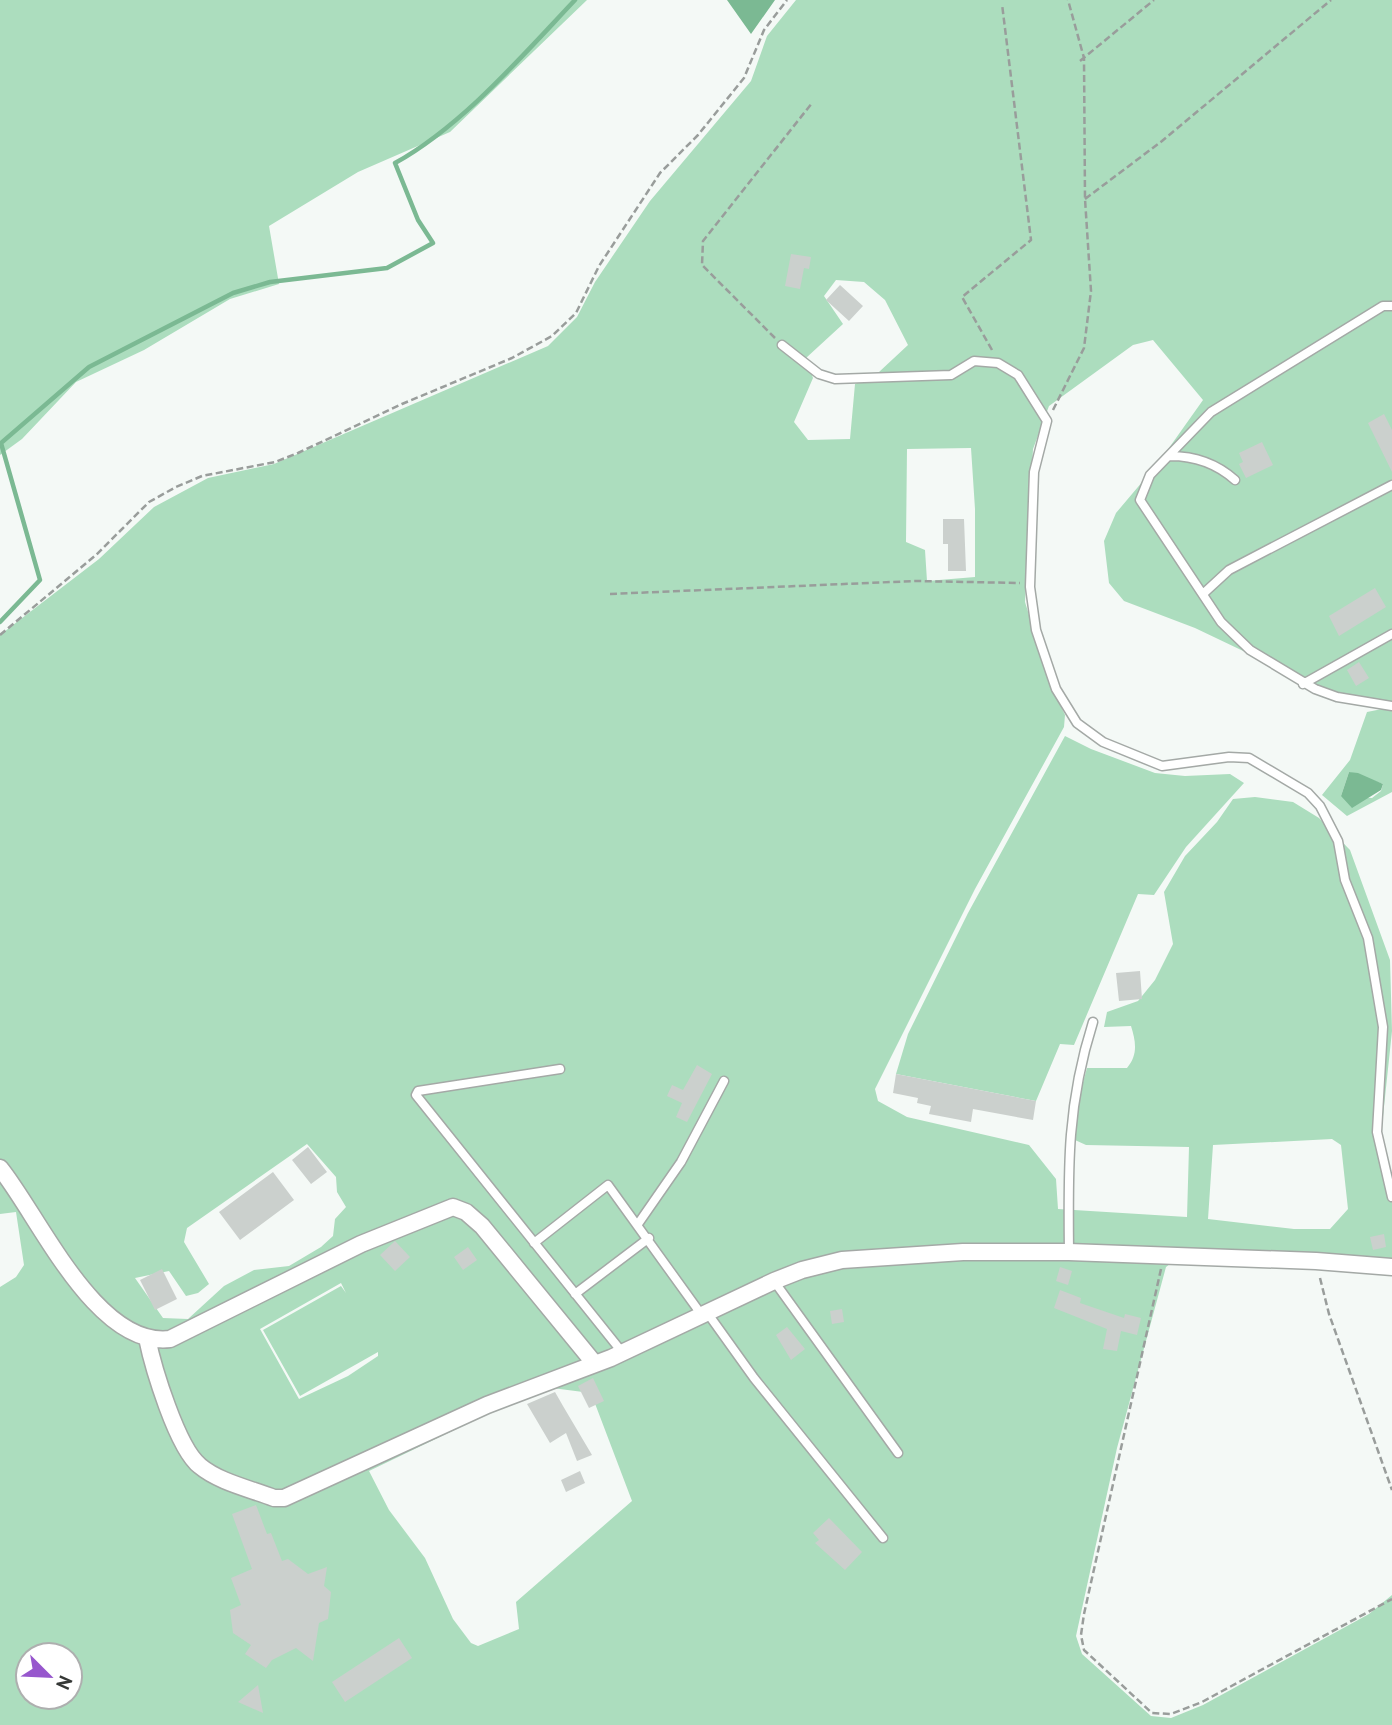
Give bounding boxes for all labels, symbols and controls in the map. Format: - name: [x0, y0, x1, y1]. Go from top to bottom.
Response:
- north arrow: [14, 1641, 84, 1711]
- text: N: [51, 1672, 78, 1693]

